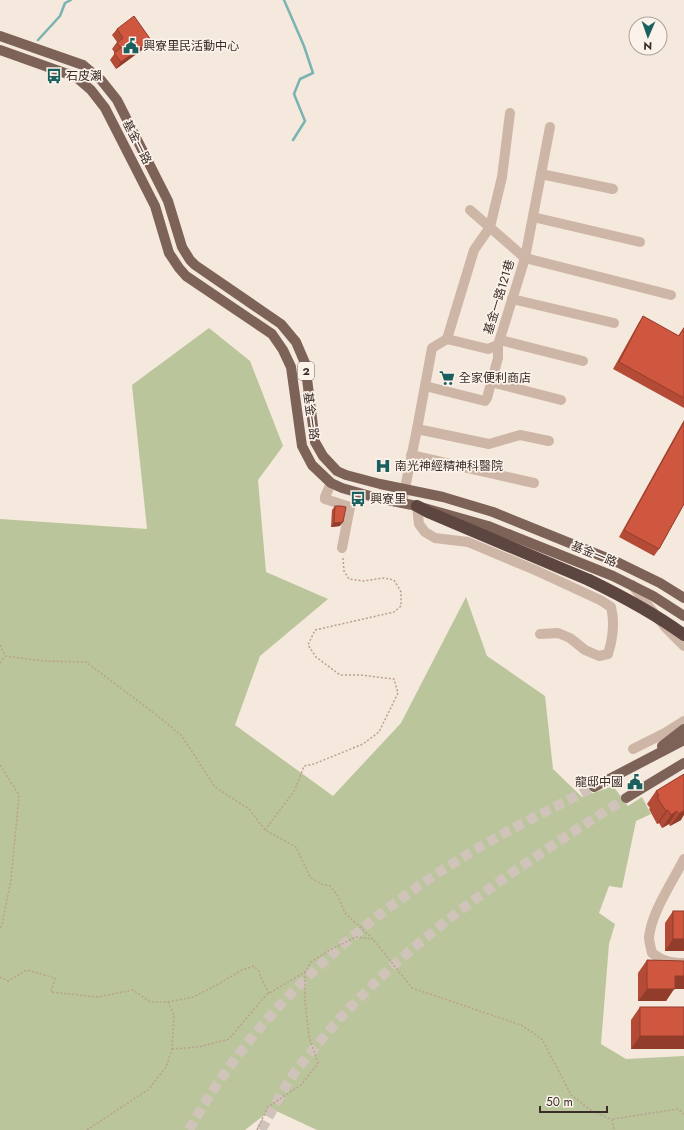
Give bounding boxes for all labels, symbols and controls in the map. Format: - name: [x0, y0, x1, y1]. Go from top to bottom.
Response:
- north arrow: [628, 16, 668, 56]
- public building icon: 興寮里民活動中心: [122, 37, 140, 55]
- place label: 興寮里民活動中心: [143, 37, 239, 55]
- text: N: [643, 38, 652, 54]
- bus stop icon: 石皮瀨: [45, 67, 63, 85]
- place label: 石皮瀨: [66, 67, 102, 85]
- street label: 基金一路: [118, 117, 156, 167]
- street label: 基金一路121巷: [479, 257, 519, 337]
- road number: 2: [298, 362, 314, 380]
- supermarket icon: 全家便利商店: [438, 369, 456, 387]
- place label: 全家便利商店: [459, 369, 531, 387]
- street label: 基金一路: [299, 391, 323, 441]
- hospital icon: 南光神經精神科醫院: [374, 457, 392, 475]
- place label: 南光神經精神科醫院: [395, 457, 503, 475]
- bus stop icon: 興寮里: [349, 490, 367, 508]
- place label: 興寮里: [370, 490, 406, 508]
- street label: 基金一路: [568, 537, 620, 571]
- place label: 龍邸中國: [575, 773, 623, 791]
- public building icon: 龍邸中國: [626, 773, 644, 791]
- scale bar: [540, 1088, 607, 1114]
- text: 50 m: [546, 1093, 573, 1111]

